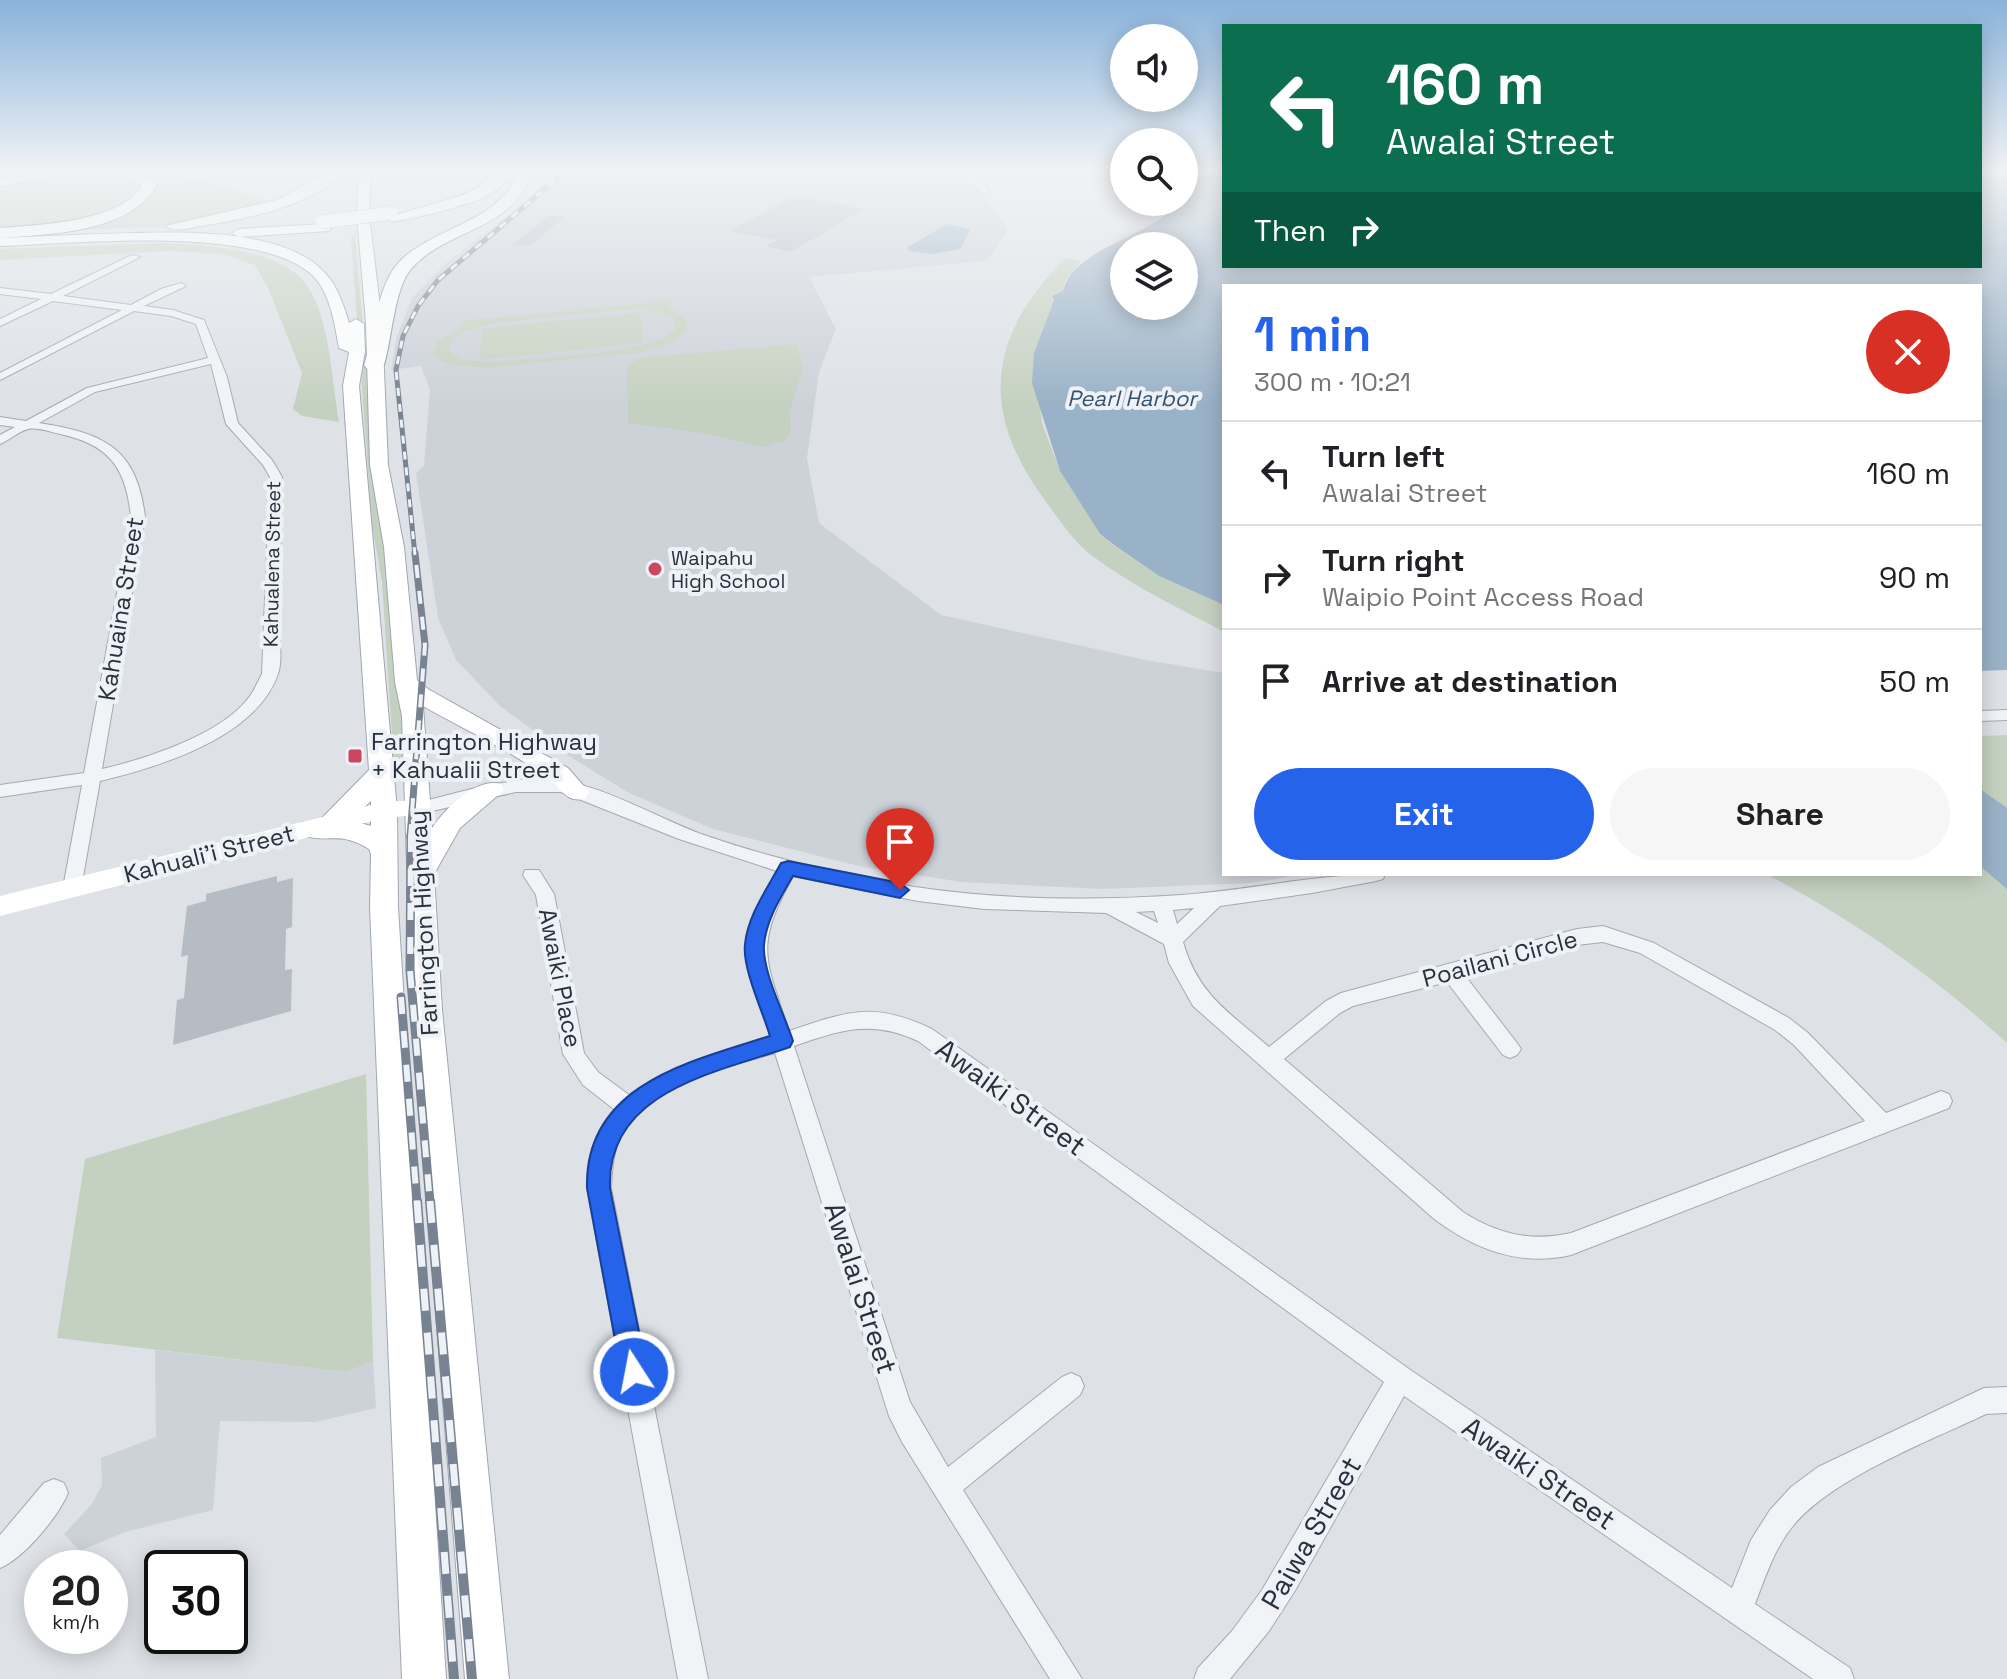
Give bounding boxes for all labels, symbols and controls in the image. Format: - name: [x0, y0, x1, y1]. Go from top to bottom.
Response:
- map controls: [1110, 24, 1198, 320]
- button: sound: [1110, 24, 1198, 112]
- text: 160 m: [1386, 49, 1544, 120]
- icon: left: [1254, 56, 1358, 160]
- text: Awalai Street: [1386, 119, 1615, 165]
- button: search: [1110, 128, 1198, 216]
- icon: right: [1342, 208, 1386, 252]
- text: Then: [1254, 211, 1326, 250]
- button: layers: [1110, 232, 1198, 320]
- text: 1 min: [1254, 304, 1371, 365]
- button: close: [1866, 310, 1950, 394]
- text: 300 m · 10:21: [1254, 365, 1411, 399]
- water label: Pearl Harbor: [1067, 384, 1199, 412]
- text: Turn left: [1322, 437, 1445, 476]
- icon: left: [1254, 451, 1298, 495]
- text: 160 m: [1866, 454, 1950, 493]
- text: Awalai Street: [1322, 476, 1488, 510]
- street label: Kahualena Street: [258, 481, 286, 647]
- street label: Kahuaina Street: [91, 515, 150, 703]
- text: Turn right: [1322, 541, 1465, 580]
- place label: Waipahu High School: [671, 545, 785, 594]
- icon: right: [1254, 555, 1298, 599]
- text: 90 m: [1879, 558, 1950, 597]
- marker: Waipahu High School: [646, 560, 664, 578]
- text: Waipio Point Access Road: [1322, 580, 1644, 614]
- icon: arrive: [1254, 659, 1298, 703]
- text: Arrive at destination: [1322, 662, 1618, 701]
- text: 50 m: [1879, 662, 1950, 701]
- place label: Farrington Highway + Kahualii Street: [371, 726, 597, 785]
- marker: Farrington Highway + Kahualii Street: [346, 747, 364, 765]
- button: Exit: [1254, 768, 1594, 860]
- button: Share: [1610, 768, 1950, 860]
- pin: [866, 808, 934, 890]
- street label: Farrington Highway: [402, 809, 445, 1037]
- street label: Kahuali'i Street: [120, 817, 297, 890]
- icon: arrive: [878, 820, 922, 864]
- street label: Awaiki Place: [532, 906, 589, 1050]
- street label: Poailani Circle: [1419, 923, 1581, 994]
- street label: Awaiki Street: [929, 1030, 1093, 1164]
- street label: Awalai Street: [816, 1198, 906, 1378]
- position arrow: [592, 1330, 676, 1414]
- street label: Awaiki Street: [1455, 1409, 1623, 1537]
- street label: Paiwa Street: [1253, 1450, 1369, 1616]
- speed limit sign: 30: [144, 1550, 248, 1654]
- text: 20: [51, 1566, 101, 1617]
- text: km/h: [52, 1609, 100, 1635]

